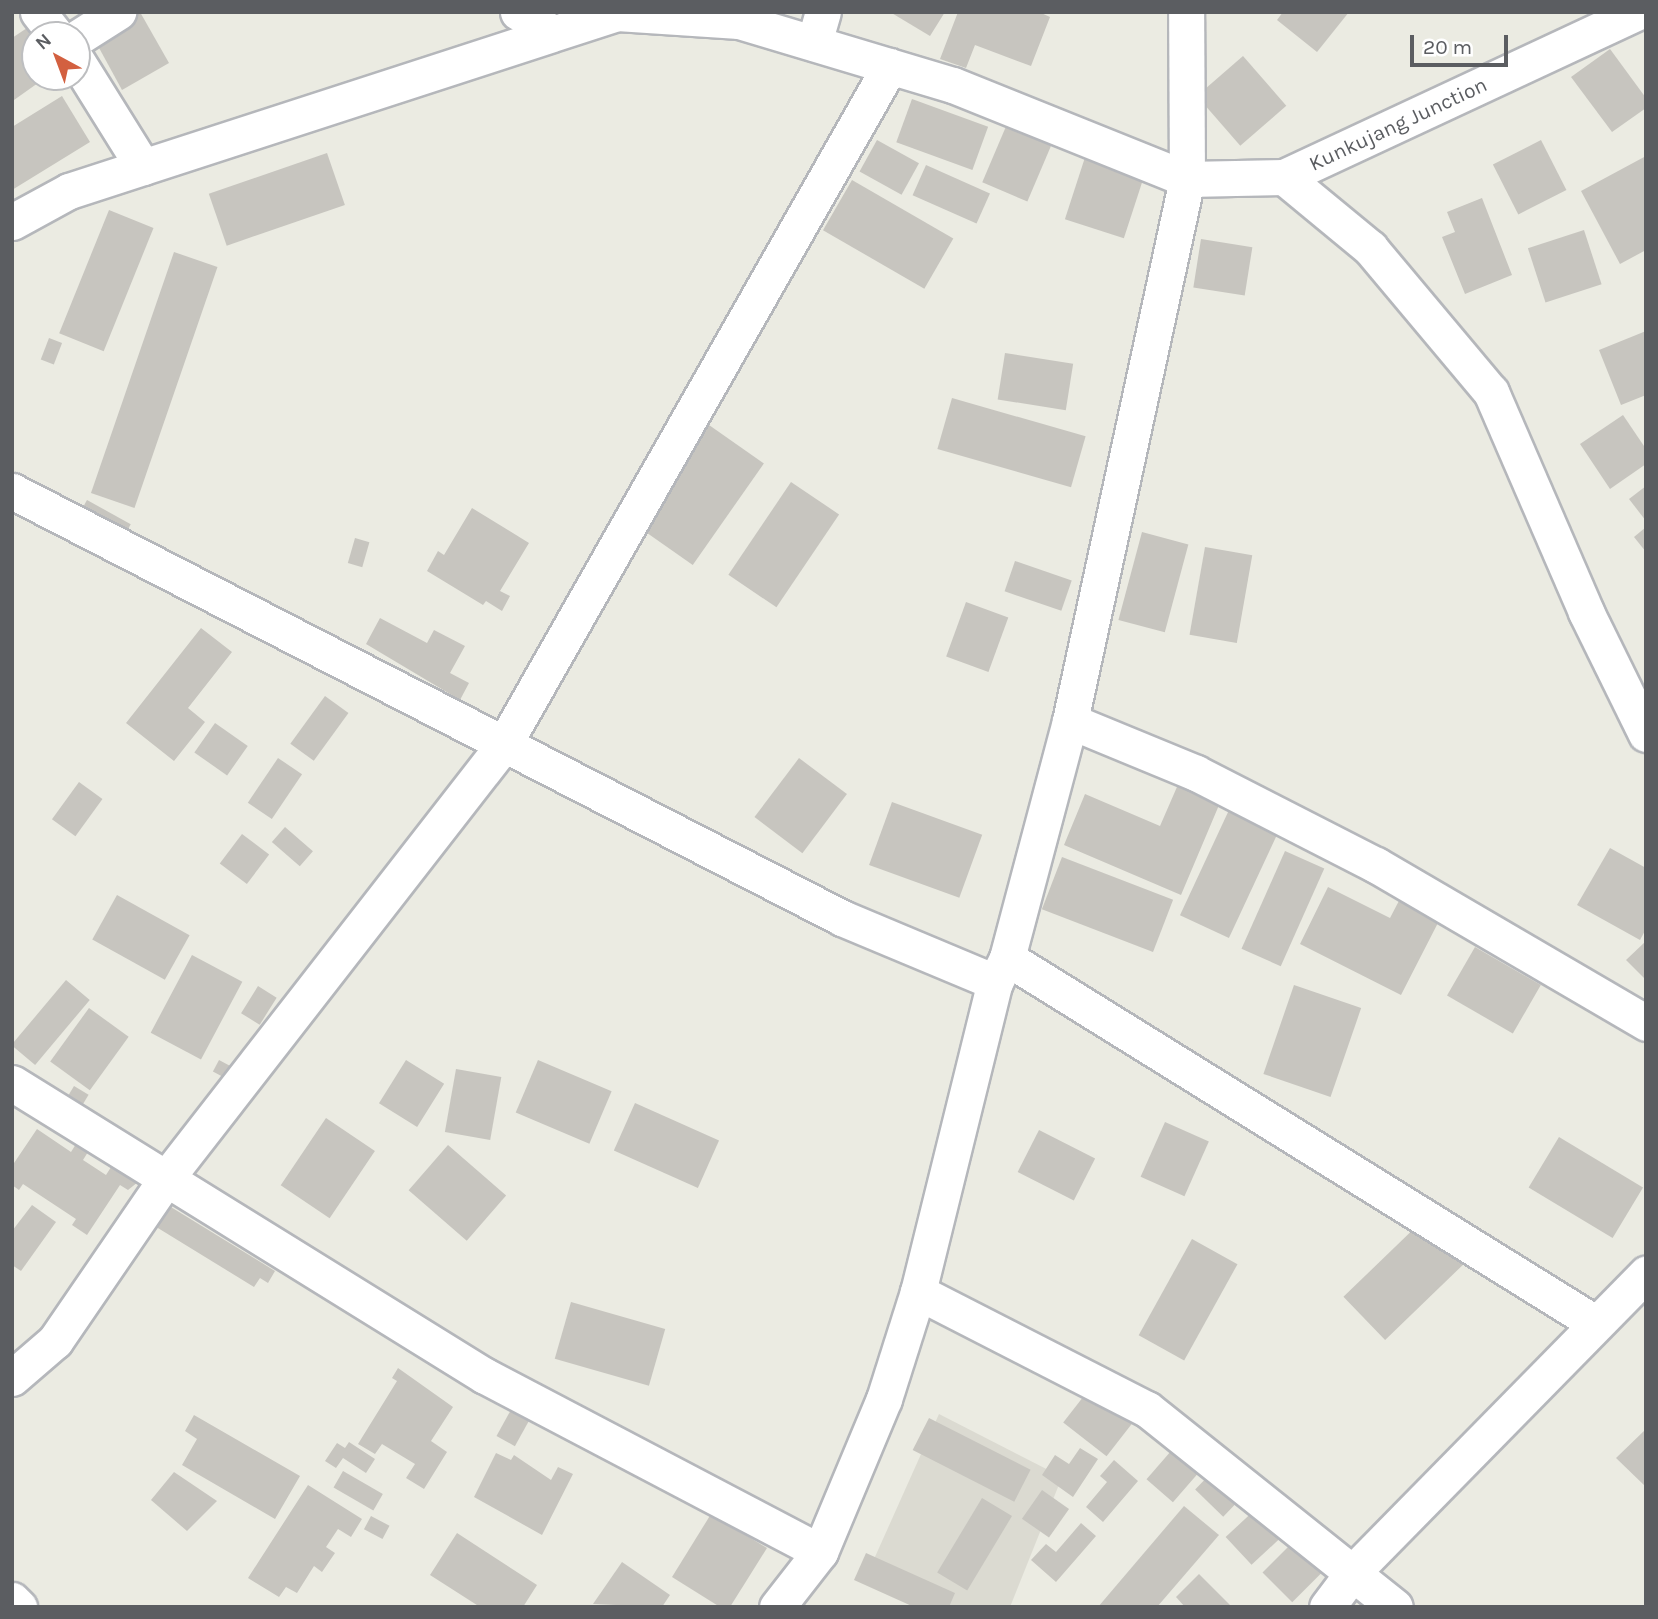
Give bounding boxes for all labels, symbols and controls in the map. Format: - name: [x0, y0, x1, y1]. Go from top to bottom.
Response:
- north arrow: [21, 21, 91, 91]
- scale bar: [1413, 21, 1511, 65]
- text: N: [31, 29, 56, 54]
- text: 20 m: [1423, 35, 1472, 59]
- street label: Kunkujang Junction: [1305, 72, 1491, 176]

